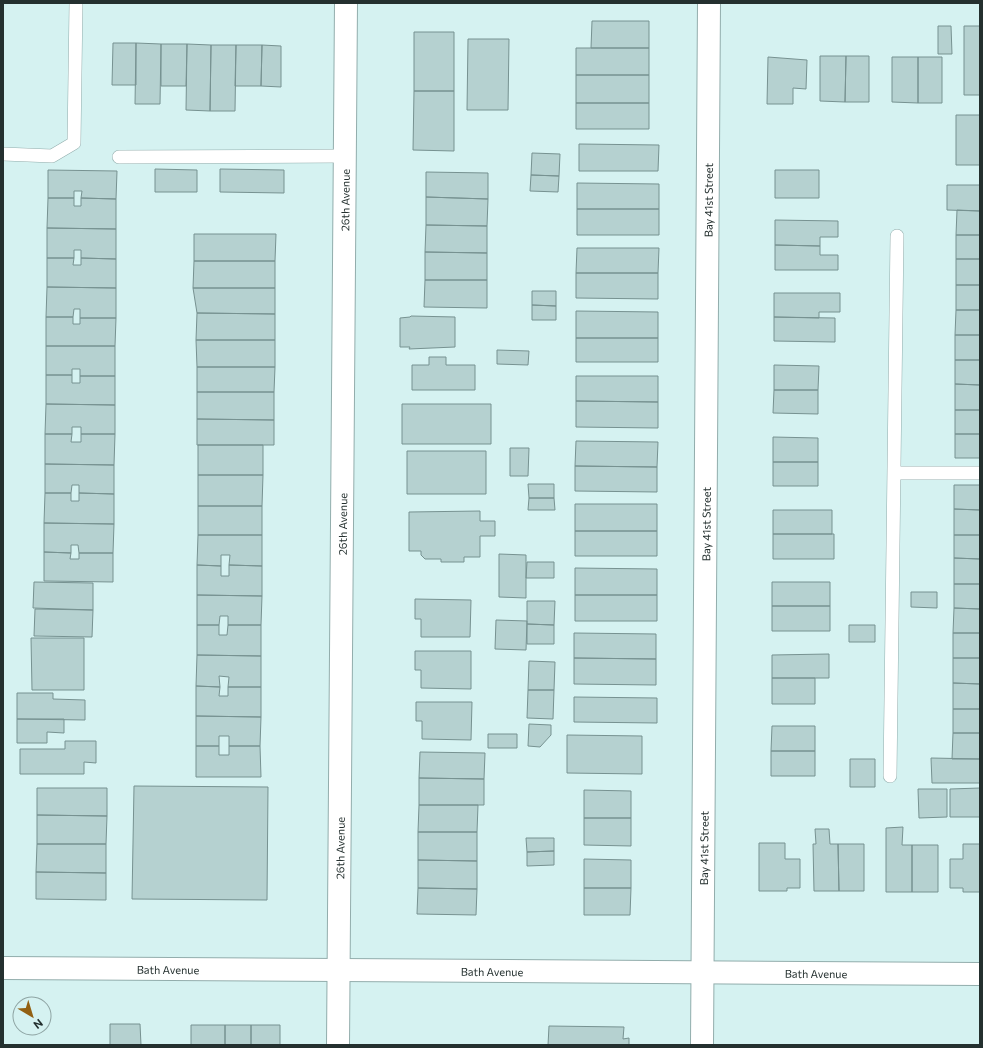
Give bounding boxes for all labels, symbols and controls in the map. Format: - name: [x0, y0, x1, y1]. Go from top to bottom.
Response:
- street label: Bay 41st Street: [701, 162, 714, 237]
- street label: 26th Avenue: [338, 169, 351, 231]
- street label: Bay 41st Street: [699, 486, 712, 561]
- street label: 26th Avenue: [335, 493, 349, 555]
- street label: Bay 41st Street: [697, 810, 710, 885]
- street label: 26th Avenue: [333, 817, 346, 879]
- street label: Bath Avenue: [137, 962, 199, 976]
- street label: Bath Avenue: [461, 964, 523, 978]
- street label: Bath Avenue: [785, 966, 847, 980]
- north arrow: [12, 996, 52, 1036]
- text: N: [31, 1017, 46, 1032]

